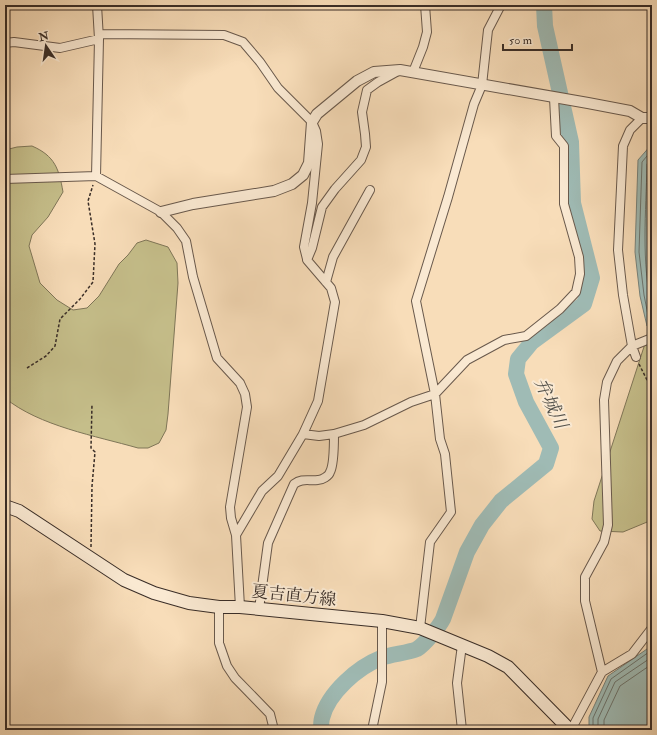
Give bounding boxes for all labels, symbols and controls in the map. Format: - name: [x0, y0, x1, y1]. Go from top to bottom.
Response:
- north arrow: [26, 26, 66, 66]
- scale bar: [503, 26, 572, 52]
- text: N: [37, 29, 51, 44]
- text: 50 m: [509, 33, 533, 48]
- water label: 弁城川: [529, 374, 573, 434]
- street label: 夏吉直方線: [251, 581, 337, 610]

